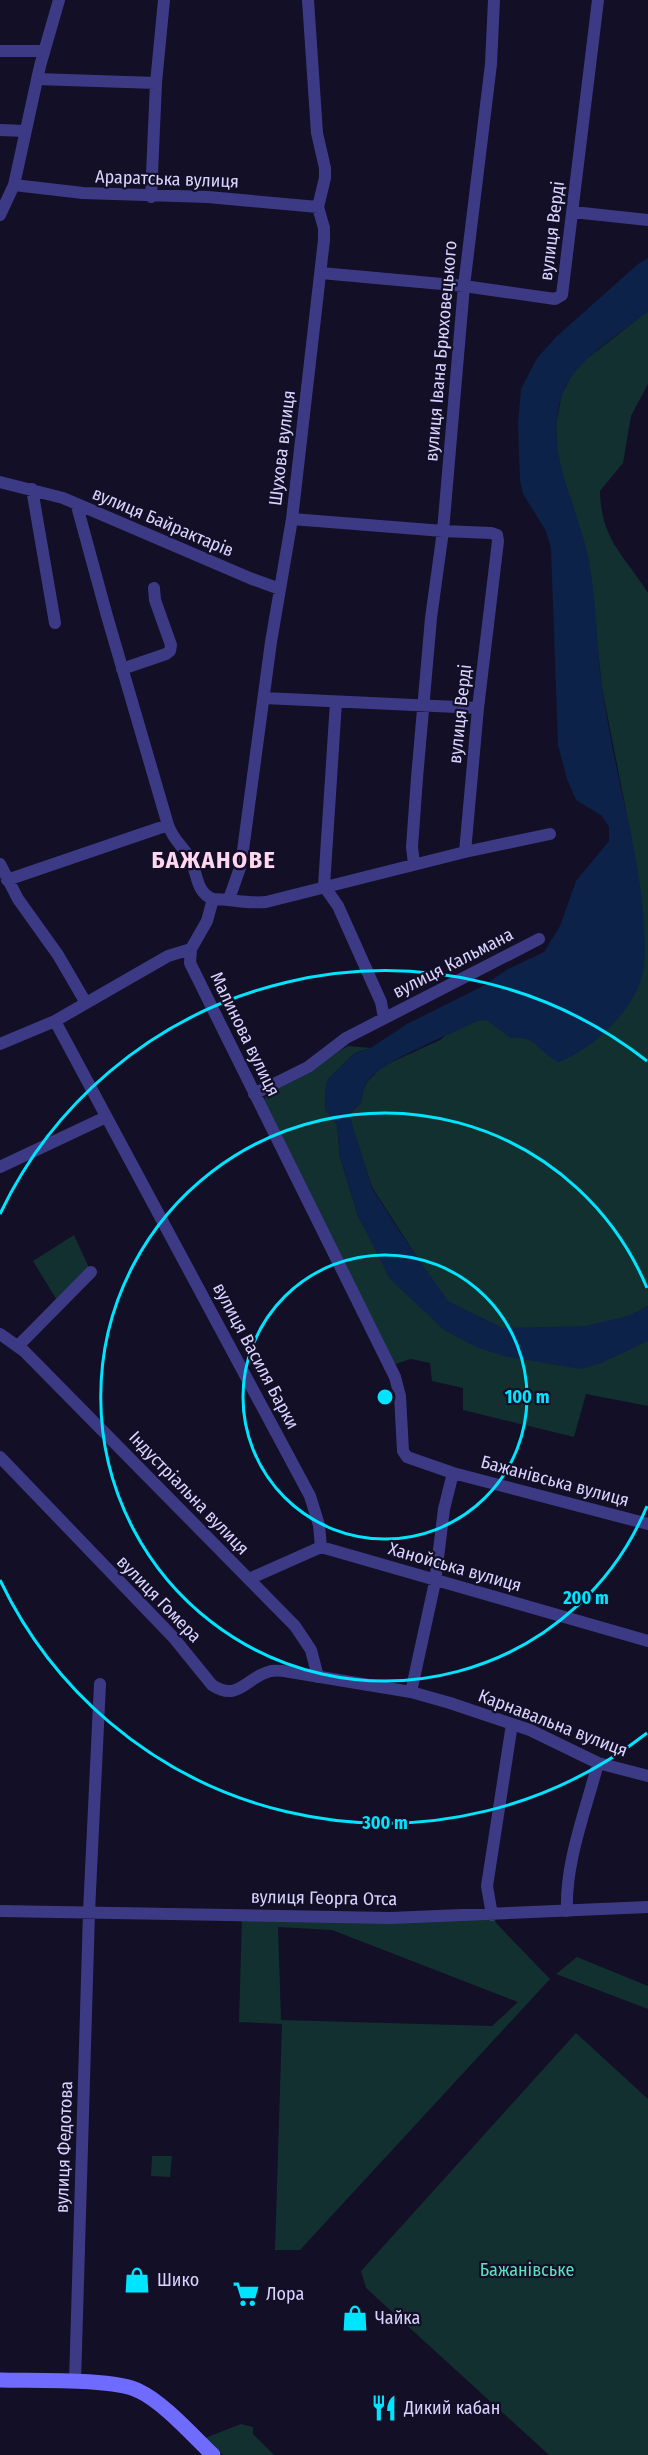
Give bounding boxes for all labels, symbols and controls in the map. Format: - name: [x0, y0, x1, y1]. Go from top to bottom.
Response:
- street label: Араратська вулиця: [95, 165, 239, 193]
- street label: вулиця Верді: [535, 180, 569, 282]
- street label: вулиця Івана Брюховецького: [420, 240, 462, 462]
- street label: Шухова вулиця: [264, 389, 300, 507]
- street label: вулиця Байрактарів: [89, 482, 237, 562]
- street label: вулиця Верді: [444, 663, 476, 765]
- district label: БАЖАНОВЕ: [152, 846, 276, 874]
- street label: вулиця Кальмана: [389, 923, 517, 1003]
- street label: Малинова вулиця: [205, 968, 285, 1100]
- street label: вулиця Василя Барки: [208, 1279, 304, 1433]
- text: 100 m: [505, 1386, 549, 1408]
- centre of rings: [375, 1387, 395, 1407]
- street label: Індустріальна вулиця: [124, 1427, 254, 1559]
- street label: Бажанівська вулиця: [478, 1451, 632, 1511]
- street label: Ханойська вулиця: [386, 1537, 524, 1597]
- street label: вулиця Гомера: [112, 1551, 206, 1647]
- text: 200 m: [562, 1587, 609, 1609]
- street label: Карнавальна вулиця: [475, 1684, 631, 1762]
- text: 300 m: [361, 1812, 408, 1834]
- street label: вулиця Георга Отса: [251, 1886, 398, 1910]
- street label: вулиця Федотова: [51, 2080, 77, 2214]
- park label: Бажанівське: [480, 2259, 574, 2281]
- shop icon: Шико: [122, 2265, 152, 2295]
- place label: Шико: [157, 2269, 199, 2291]
- supermarket icon: Лора: [231, 2279, 261, 2309]
- place label: Лора: [266, 2283, 304, 2305]
- shop icon: Чайка: [340, 2303, 370, 2333]
- place label: Чайка: [375, 2307, 421, 2329]
- restaurant icon: Дикий кабан: [369, 2393, 399, 2423]
- place label: Дикий кабан: [403, 2397, 500, 2419]

